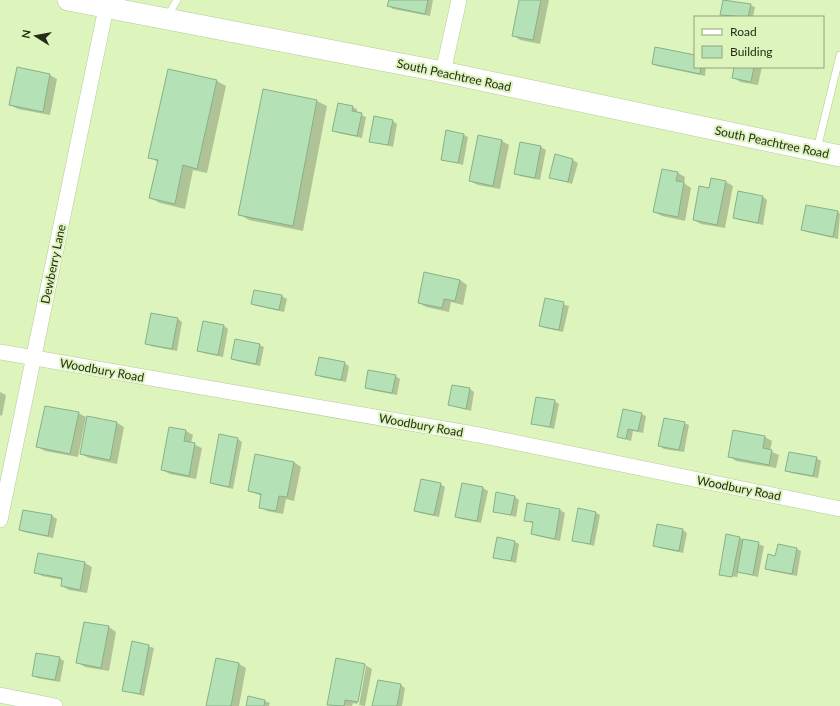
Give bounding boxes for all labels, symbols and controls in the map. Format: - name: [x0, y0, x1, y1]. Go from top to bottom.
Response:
- north arrow: [16, 16, 56, 56]
- legend: [694, 16, 824, 68]
- text: Road: [730, 24, 757, 39]
- text: N: [19, 29, 33, 39]
- text: Building: [730, 44, 773, 59]
- street label: South Peachtree Road: [396, 56, 512, 94]
- street label: South Peachtree Road: [714, 123, 830, 161]
- street label: Dewberry Lane: [37, 223, 69, 305]
- street label: Woodbury Road: [59, 355, 145, 385]
- street label: Woodbury Road: [378, 410, 464, 440]
- street label: Woodbury Road: [696, 472, 782, 504]

